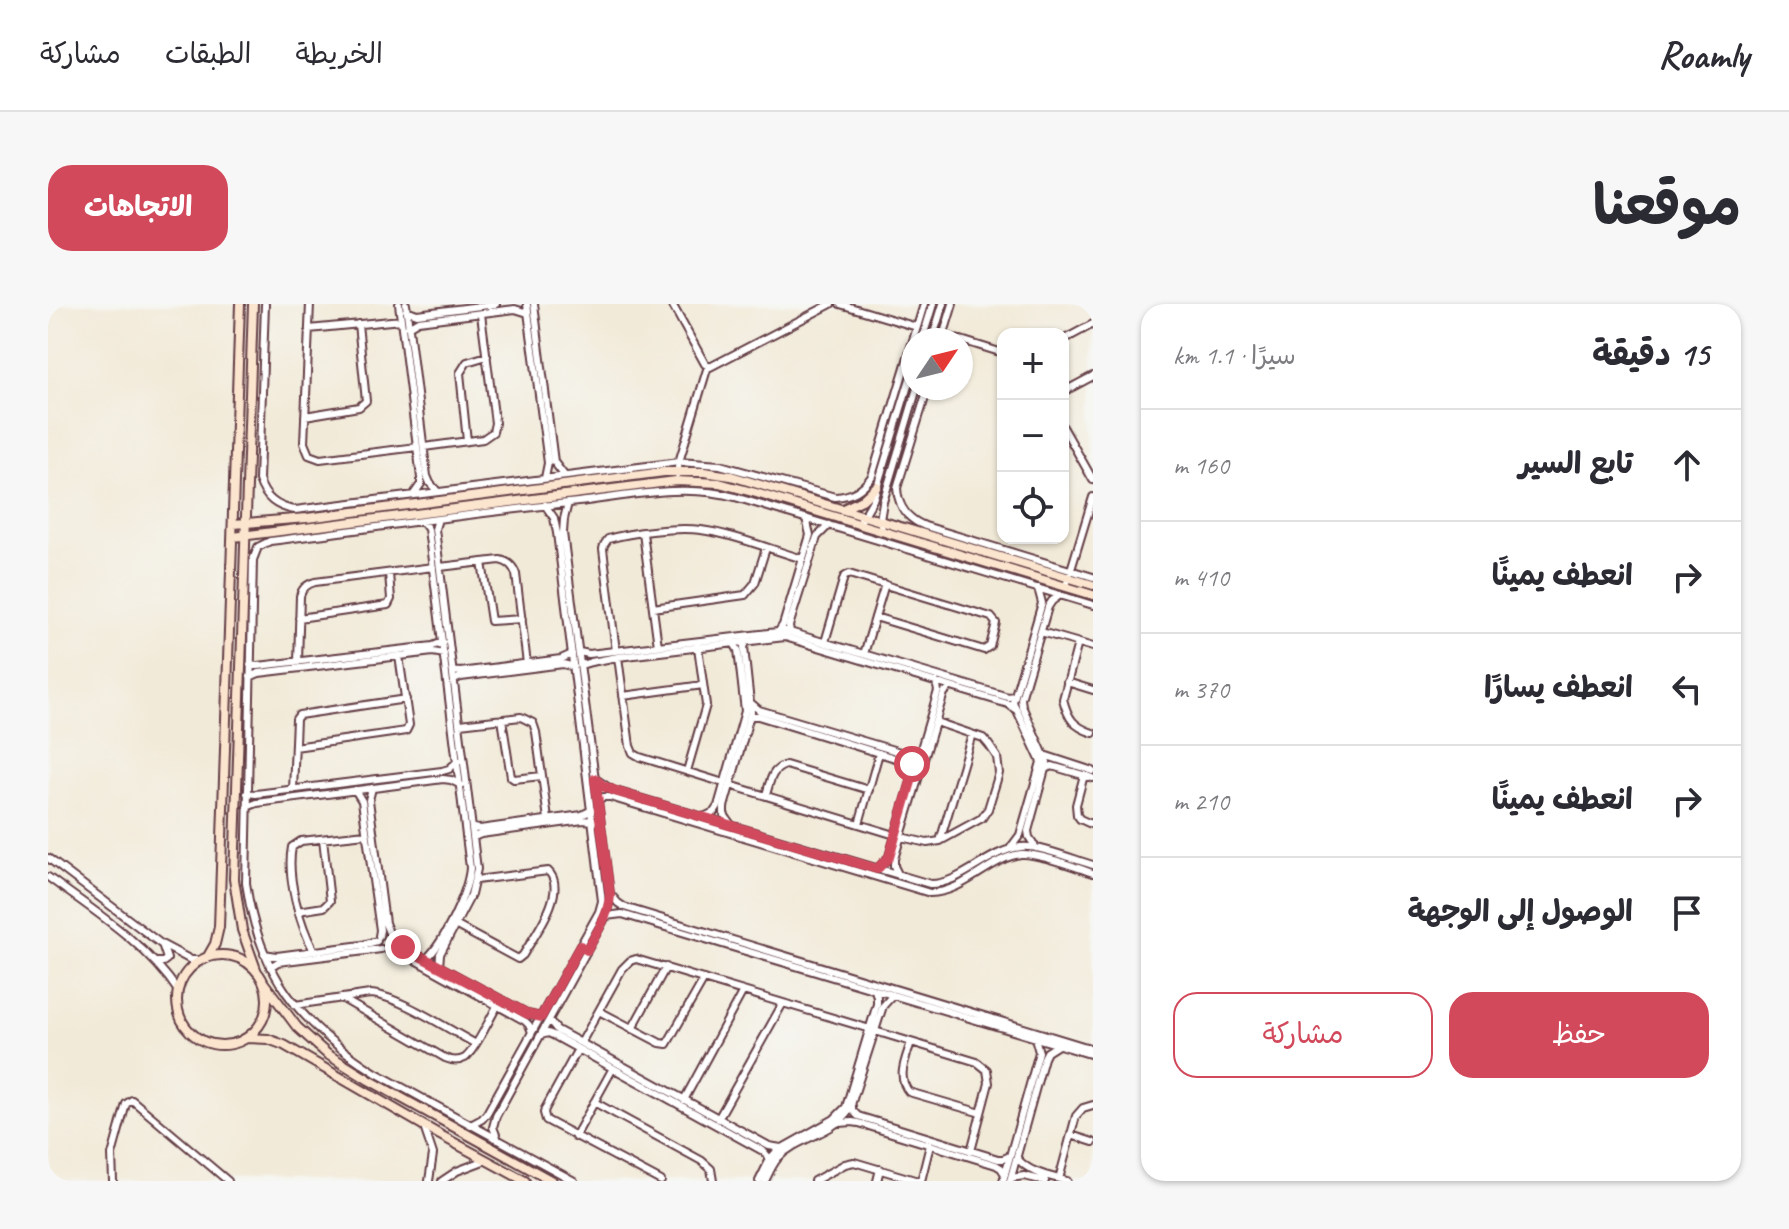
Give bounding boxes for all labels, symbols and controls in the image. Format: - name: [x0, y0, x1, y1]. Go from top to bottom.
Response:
- text: Roamly: [1658, 32, 1749, 79]
- text: مشاركة: [40, 36, 121, 71]
- text: الطبقات: [165, 36, 251, 71]
- text: الخريطة: [295, 36, 383, 71]
- button: الاتجاهات: [48, 165, 228, 251]
- text: موقعنا: [1593, 170, 1741, 241]
- north arrow: [901, 328, 973, 400]
- map controls: [997, 328, 1069, 544]
- button: +: [997, 328, 1069, 400]
- text: 15 دقيقة: [1592, 332, 1709, 375]
- text: سيرًا · 1.1 km: [1173, 339, 1296, 372]
- button: −: [997, 400, 1069, 472]
- icon: ahead: [1665, 443, 1709, 487]
- text: تابع السير: [1519, 444, 1633, 482]
- text: 160 m: [1173, 449, 1229, 482]
- button: locate: [997, 472, 1069, 544]
- icon: right: [1665, 555, 1709, 599]
- text: انعطف يمينًا: [1492, 556, 1633, 594]
- text: 410 m: [1173, 561, 1229, 594]
- icon: left: [1665, 667, 1709, 711]
- text: انعطف يسارًا: [1484, 668, 1633, 706]
- text: 370 m: [1173, 673, 1229, 706]
- route start: [894, 746, 930, 782]
- icon: right: [1665, 779, 1709, 823]
- text: انعطف يمينًا: [1492, 780, 1633, 818]
- text: 210 m: [1173, 785, 1229, 818]
- icon: arrive: [1665, 891, 1709, 935]
- text: الوصول إلى الوجهة: [1408, 892, 1633, 930]
- route end: [385, 929, 421, 965]
- button: مشاركة: [1173, 992, 1433, 1078]
- button: حفظ: [1449, 992, 1709, 1078]

